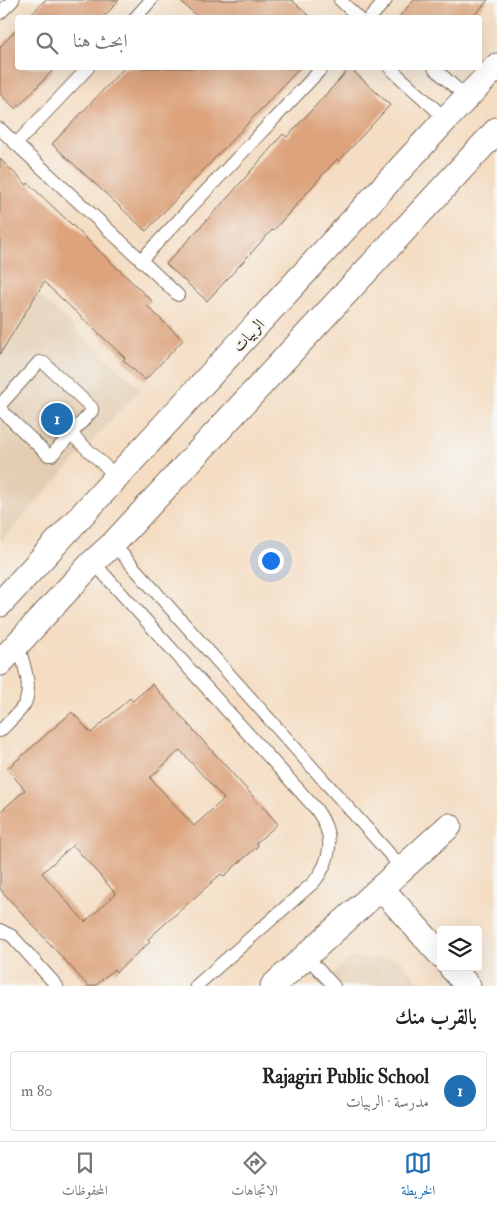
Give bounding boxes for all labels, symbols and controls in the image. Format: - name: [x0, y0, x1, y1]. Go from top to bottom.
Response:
- search box: [15, 15, 482, 70]
- icon: search: [33, 29, 61, 57]
- text: ابحث هنا: [73, 29, 128, 53]
- street label: الربيات: [228, 315, 269, 356]
- pin: 1: [41, 400, 73, 438]
- your location: [258, 548, 284, 574]
- map controls: [437, 926, 482, 971]
- button: layers: [437, 926, 482, 971]
- text: بالقرب منك: [395, 1004, 477, 1031]
- text: Rajagiri Public School: [262, 1065, 429, 1089]
- text: 80 m: [21, 1081, 53, 1101]
- text: 1: [457, 1081, 463, 1101]
- text: مدرسة · الربيات: [346, 1092, 429, 1112]
- tab: المحفوظات: [62, 1149, 108, 1204]
- tab: الاتجاهات: [231, 1149, 278, 1204]
- tab: الخريطة: [401, 1149, 435, 1204]

